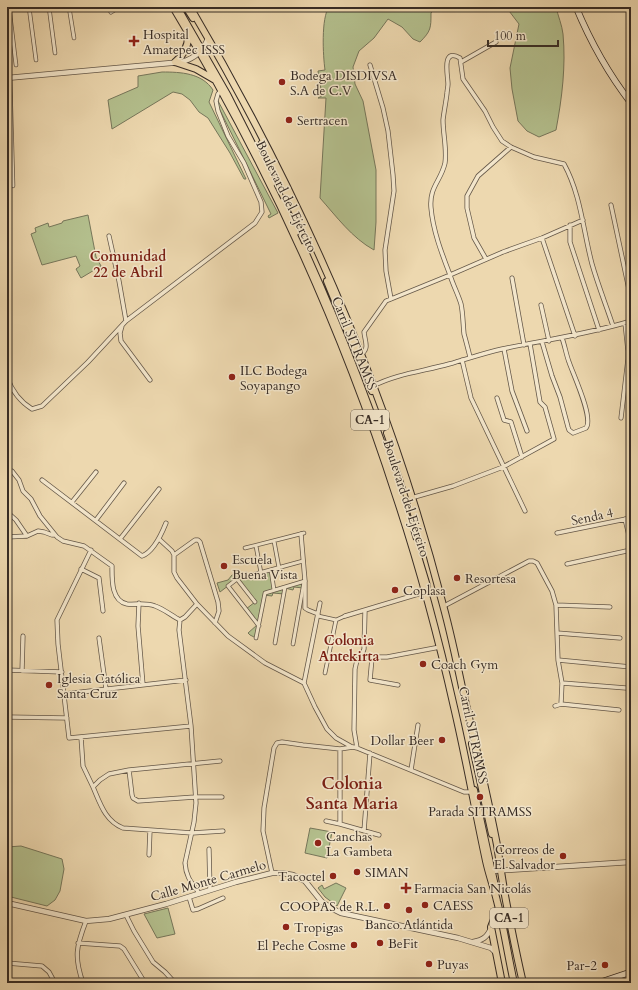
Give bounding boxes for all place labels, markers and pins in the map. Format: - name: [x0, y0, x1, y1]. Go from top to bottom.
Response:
- place label: Hospital Amatepec ISSS: [143, 26, 225, 59]
- marker: Hospital Amatepec ISSS: [128, 35, 140, 47]
- place label: Bodega DISDIVSA S.A de C.V: [290, 67, 398, 100]
- marker: Bodega DISDIVSA S.A de C.V: [277, 77, 287, 87]
- place label: Sertracen: [297, 112, 348, 130]
- marker: Sertracen: [284, 115, 294, 125]
- place label: ILC Bodega Soyapango: [240, 362, 308, 395]
- marker: ILC Bodega Soyapango: [227, 372, 237, 382]
- place label: Escuela Buena Vista: [232, 551, 298, 584]
- marker: Escuela Buena Vista: [219, 561, 229, 571]
- place label: Resortesa: [465, 570, 516, 588]
- marker: Resortesa: [452, 573, 462, 583]
- place label: Coplasa: [403, 582, 446, 600]
- marker: Coplasa: [390, 585, 400, 595]
- place label: Coach Gym: [431, 656, 498, 674]
- marker: Coach Gym: [418, 659, 428, 669]
- place label: Iglesia Católica Santa Cruz: [57, 670, 141, 703]
- marker: Iglesia Católica Santa Cruz: [44, 680, 54, 690]
- place label: Dollar Beer: [371, 732, 434, 750]
- marker: Dollar Beer: [437, 735, 447, 745]
- marker: Parada SITRAMSS: [475, 792, 485, 802]
- place label: Parada SITRAMSS: [428, 803, 532, 821]
- place label: Canchas La Gambeta: [326, 828, 393, 861]
- marker: Canchas La Gambeta: [313, 838, 323, 848]
- place label: Correos de El Salvador: [494, 841, 555, 874]
- marker: Correos de El Salvador: [558, 851, 568, 861]
- place label: SIMAN: [365, 864, 409, 882]
- marker: SIMAN: [352, 867, 362, 877]
- place label: Tacoctel: [278, 868, 326, 886]
- marker: Tacoctel: [328, 871, 338, 881]
- place label: Farmacia San Nicolás: [414, 880, 531, 898]
- marker: Farmacia San Nicolás: [401, 883, 411, 893]
- place label: CAESS: [433, 897, 473, 915]
- place label: COOPAS de R.L.: [280, 898, 379, 916]
- marker: CAESS: [420, 900, 430, 910]
- marker: COOPAS de R.L.: [382, 901, 392, 911]
- marker: Banco Atlántida: [404, 905, 414, 915]
- place label: Banco Atlántida: [365, 916, 454, 934]
- place label: Tropigas: [294, 919, 343, 937]
- marker: Tropigas: [281, 922, 291, 932]
- place label: BeFit: [388, 935, 418, 953]
- place label: El Peche Cosme: [257, 937, 346, 955]
- marker: BeFit: [375, 938, 385, 948]
- marker: El Peche Cosme: [349, 940, 359, 950]
- place label: Puyas: [437, 956, 469, 974]
- place label: Par-2: [566, 957, 597, 975]
- marker: Puyas: [424, 959, 434, 969]
- marker: Par-2: [600, 960, 610, 970]

